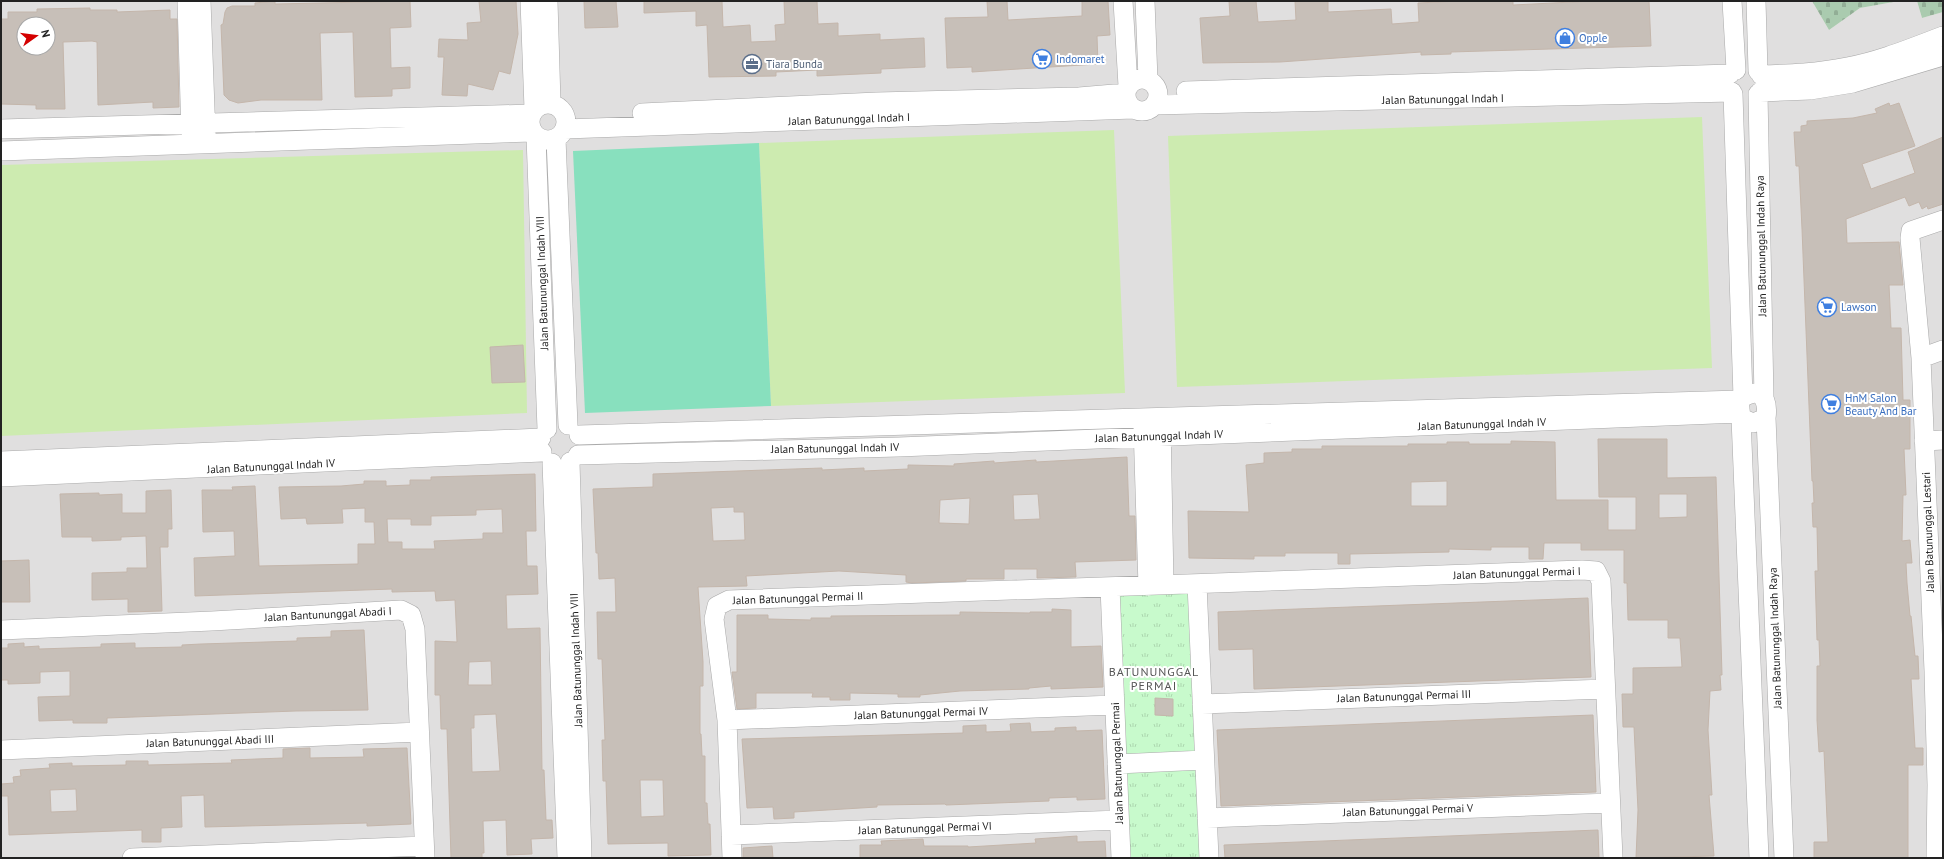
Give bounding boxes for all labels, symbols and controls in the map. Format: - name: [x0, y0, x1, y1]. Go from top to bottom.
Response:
- north arrow: [16, 16, 56, 56]
- shop icon: Opple: [1554, 27, 1576, 49]
- text: N: [38, 28, 53, 39]
- place label: Opple: [1579, 31, 1608, 45]
- supermarket icon: Indomaret: [1031, 48, 1053, 70]
- place label: Indomaret: [1056, 52, 1105, 66]
- office icon: Tiara Bunda: [741, 53, 763, 75]
- place label: Tiara Bunda: [766, 57, 822, 71]
- street label: Jalan Batununggal Indah I: [1381, 91, 1504, 107]
- street label: Jalan Batununggal Indah I: [787, 110, 910, 128]
- street label: Jalan Batununggal Indah Raya: [1753, 175, 1769, 318]
- street label: Jalan Batununggal Indah VIII: [533, 216, 551, 351]
- supermarket icon: Lawson: [1816, 296, 1838, 318]
- place label: Lawson: [1841, 300, 1877, 314]
- place label: HnM Salon Beauty And Bar: [1845, 391, 1917, 418]
- supermarket icon: HnM Salon Beauty And Bar: [1820, 393, 1842, 415]
- street label: Jalan Batununggal Indah IV: [1417, 415, 1547, 433]
- street label: Jalan Batununggal Indah IV: [1094, 427, 1224, 445]
- street label: Jalan Batununggal Indah IV: [770, 440, 900, 456]
- street label: Jalan Batununggal Indah IV: [206, 456, 336, 476]
- street label: Jalan Batununggal Lestari: [1919, 472, 1937, 593]
- street label: Jalan Batununggal Permai I: [1452, 564, 1581, 582]
- street label: Jalan Batununggal Indah Raya: [1766, 567, 1784, 710]
- street label: Jalan Batununggal Permai II: [731, 589, 864, 607]
- street label: Jalan Batununggal Indah VIII: [567, 593, 585, 728]
- street label: Jalan Bantununggal Abadi I: [263, 604, 392, 624]
- district label: BATUNUNGGAL PERMAI: [1109, 664, 1199, 693]
- street label: Jalan Batununggal Permai III: [1336, 687, 1471, 705]
- street label: Jalan Batununggal Permai: [1108, 702, 1126, 825]
- street label: Jalan Batununggal Permai IV: [853, 704, 989, 722]
- street label: Jalan Batununggal Abadi III: [145, 732, 274, 750]
- street label: Jalan Batununggal Permai V: [1342, 801, 1474, 819]
- street label: Jalan Batununggal Permai VI: [857, 819, 992, 837]

